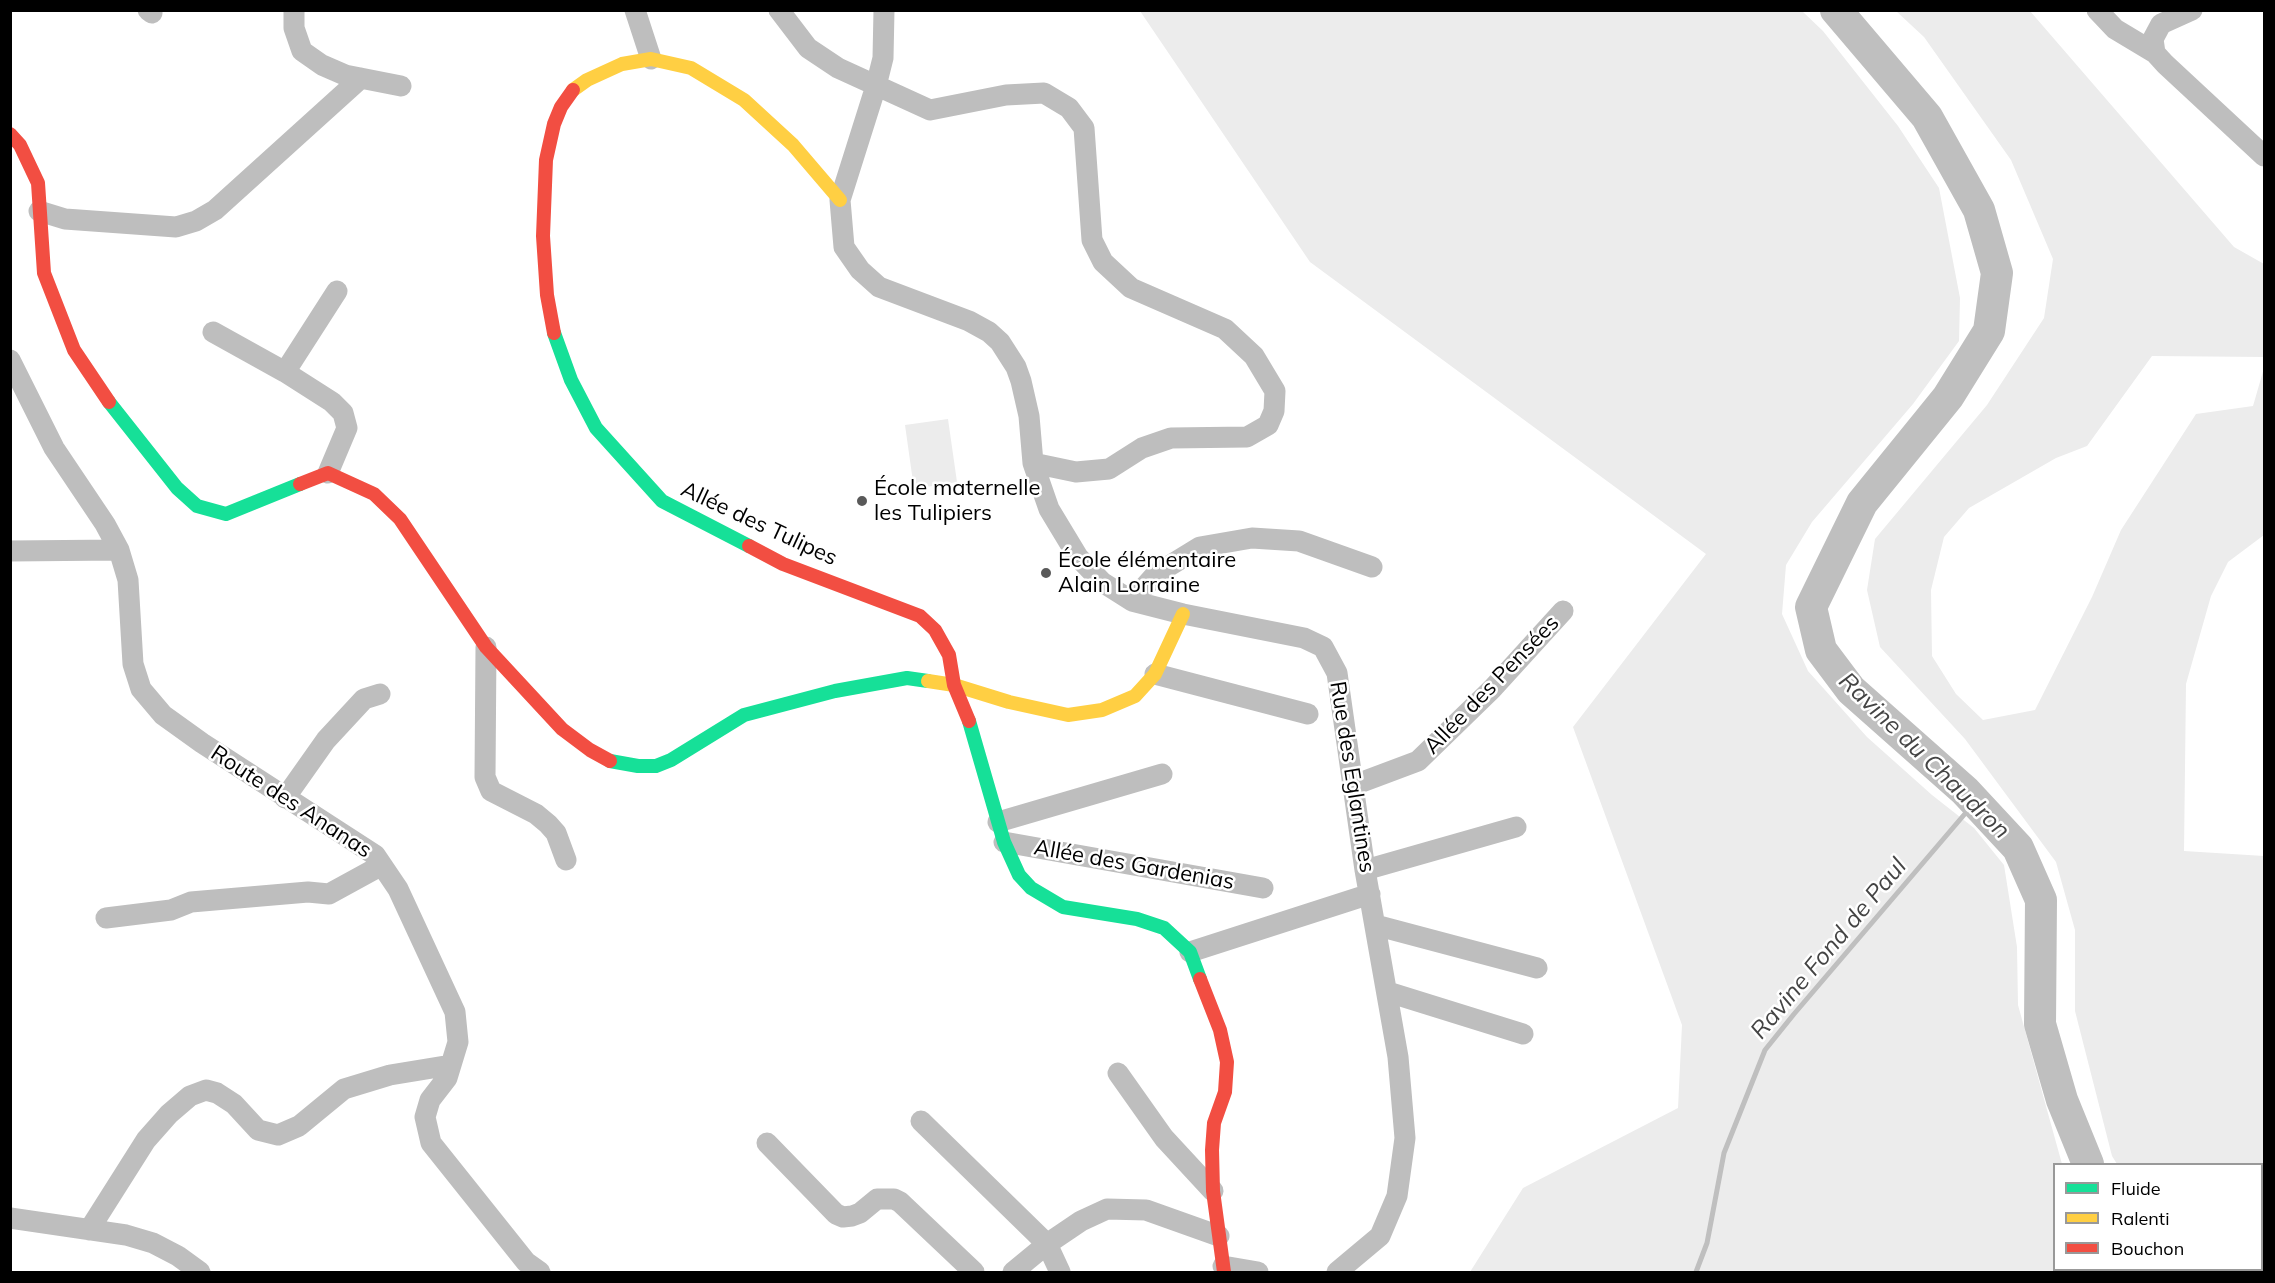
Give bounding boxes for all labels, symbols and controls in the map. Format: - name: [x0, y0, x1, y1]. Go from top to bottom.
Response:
- place label: École maternelle les Tulipiers: [874, 475, 1040, 526]
- street label: Allée des Tulipes: [677, 476, 841, 572]
- marker: École maternelle les Tulipiers: [855, 494, 869, 508]
- place label: École élémentaire Alain Lorraine: [1058, 547, 1236, 598]
- marker: École élémentaire Alain Lorraine: [1039, 566, 1053, 580]
- street label: Allée des Pensées: [1419, 610, 1565, 760]
- water label: Ravine du Chaudron: [1832, 667, 2016, 845]
- street label: Rue des Eglantines: [1324, 679, 1380, 875]
- street label: Route des Ananas: [206, 740, 376, 864]
- street label: Allée des Gardenias: [1032, 834, 1236, 896]
- water label: Ravine Fond de Paul: [1745, 853, 1913, 1045]
- legend: [2053, 1163, 2263, 1271]
- text: Fluide: [2111, 1177, 2161, 1200]
- text: Ralenti: [2111, 1207, 2169, 1230]
- text: Bouchon: [2111, 1237, 2184, 1260]

